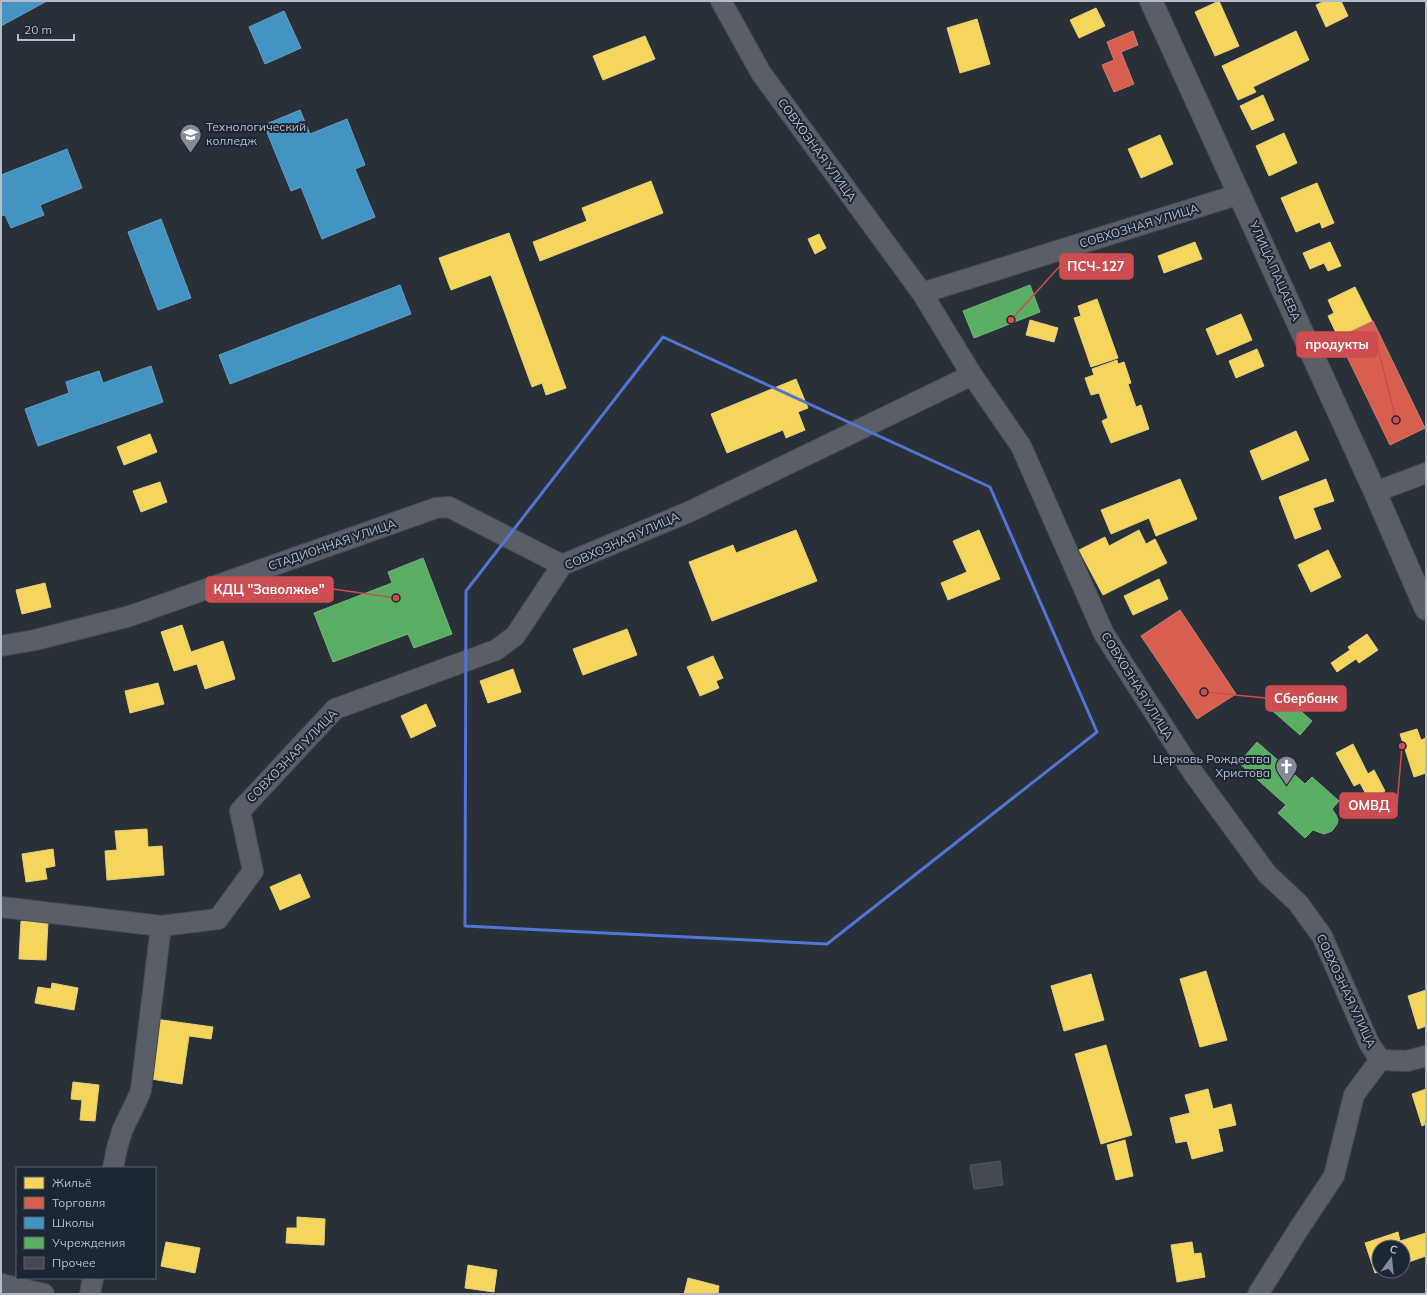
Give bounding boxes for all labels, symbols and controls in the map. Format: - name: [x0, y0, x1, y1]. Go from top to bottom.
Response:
- scale bar: [18, 16, 74, 42]
- text: 20 m: [24, 22, 52, 37]
- street label: СОВХОЗНАЯ УЛИЦА: [775, 95, 860, 204]
- place label: Технологический колледж: [206, 119, 306, 148]
- school or university icon: Технологический колледж: [178, 121, 204, 154]
- street label: СОВХОЗНАЯ УЛИЦА: [1077, 200, 1200, 251]
- street label: УЛИЦА ПАЦАЕВА: [1246, 217, 1304, 323]
- callout: ПСЧ-127: [1060, 254, 1133, 279]
- text: ПСЧ-127: [1067, 258, 1125, 274]
- callout: продукты: [1297, 332, 1377, 357]
- text: продукты: [1305, 336, 1369, 353]
- street label: СОВХОЗНАЯ УЛИЦА: [562, 508, 682, 573]
- street label: СТАДИОННАЯ УЛИЦА: [266, 516, 398, 573]
- callout: КДЦ "Заволжье": [206, 577, 333, 602]
- text: КДЦ "Заволжье": [213, 581, 325, 597]
- street label: СОВХОЗНАЯ УЛИЦА: [1098, 629, 1177, 742]
- callout: Сбербанк: [1266, 686, 1346, 711]
- text: Сбербанк: [1274, 690, 1339, 706]
- street label: СОВХОЗНАЯ УЛИЦА: [243, 706, 340, 805]
- place label: Церковь Рождества Христова: [1153, 751, 1270, 780]
- church icon: Церковь Рождества Христова: [1273, 753, 1299, 786]
- callout: ОМВД: [1340, 793, 1397, 818]
- text: ОМВД: [1348, 797, 1390, 813]
- street label: СОВХОЗНАЯ УЛИЦА: [1313, 931, 1380, 1050]
- legend: [16, 1167, 156, 1279]
- text: Жильё: [52, 1175, 92, 1190]
- text: Торговля: [52, 1195, 105, 1210]
- text: Школы: [52, 1215, 94, 1230]
- text: Учреждения: [51, 1235, 125, 1250]
- north arrow: [1371, 1239, 1411, 1279]
- text: С: [1388, 1242, 1399, 1257]
- text: Прочее: [52, 1255, 96, 1270]

